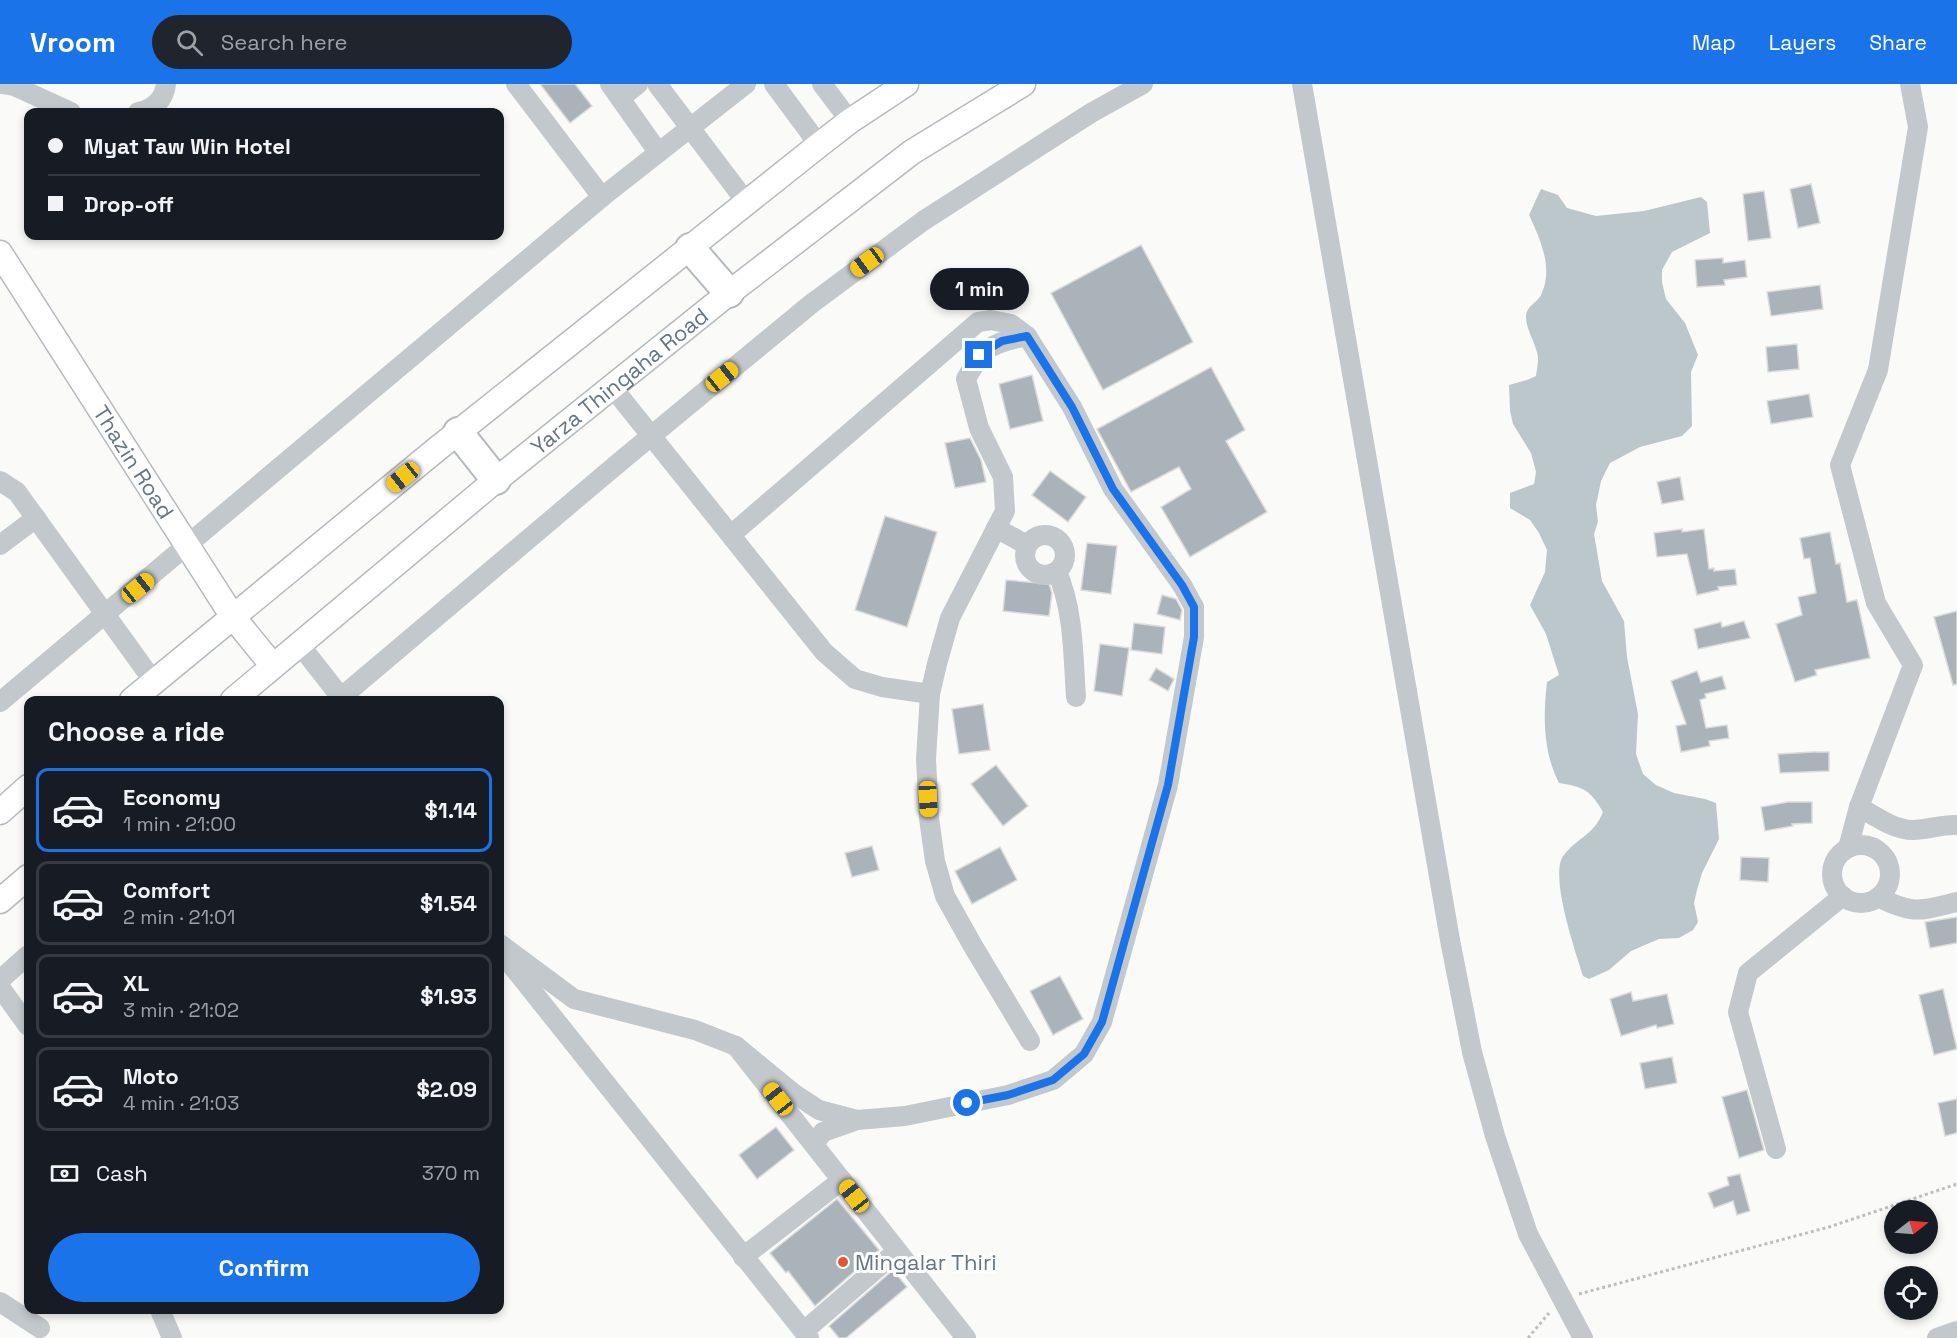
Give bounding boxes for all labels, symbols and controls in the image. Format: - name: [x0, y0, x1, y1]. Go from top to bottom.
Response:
- search box: [152, 15, 572, 69]
- text: Vroom: [30, 24, 116, 60]
- icon: search: [173, 26, 206, 59]
- text: Search here: [221, 28, 348, 56]
- text: Map: [1692, 29, 1736, 56]
- text: Layers: [1769, 29, 1836, 56]
- text: Share: [1869, 29, 1927, 56]
- text: Myat Taw Win Hotel: [84, 132, 291, 160]
- text: Drop-off: [84, 190, 174, 218]
- car: [847, 244, 887, 280]
- callout: 1 min: [930, 268, 1028, 310]
- text: 1 min: [955, 276, 1004, 302]
- street label: Yarza Thingaha Road: [525, 301, 714, 461]
- route end: [965, 341, 992, 368]
- car: [702, 359, 742, 395]
- street label: Thazin Road: [87, 400, 180, 524]
- car: [383, 459, 423, 495]
- car: [118, 570, 158, 606]
- text: Choose a ride: [48, 714, 225, 749]
- car: [918, 781, 938, 817]
- icon: car: [51, 783, 105, 837]
- text: Economy: [123, 783, 221, 811]
- text: $1.14: [424, 796, 477, 824]
- text: 1 min · 21:00: [123, 811, 236, 837]
- icon: car: [51, 876, 105, 930]
- text: Comfort: [123, 876, 211, 904]
- text: $1.54: [420, 889, 477, 917]
- text: 2 min · 21:01: [123, 904, 235, 930]
- icon: car: [51, 969, 105, 1023]
- text: XL: [123, 969, 149, 997]
- text: $1.93: [420, 982, 477, 1010]
- text: 3 min · 21:02: [123, 997, 239, 1023]
- icon: car: [51, 1062, 105, 1116]
- text: Moto: [123, 1062, 179, 1090]
- text: $2.09: [416, 1075, 477, 1103]
- car: [760, 1079, 796, 1119]
- route start: [953, 1089, 980, 1116]
- text: 4 min · 21:03: [123, 1090, 239, 1116]
- icon: cash: [48, 1157, 81, 1190]
- text: Cash: [96, 1159, 148, 1187]
- text: 370 m: [422, 1160, 480, 1186]
- car: [836, 1176, 872, 1216]
- north arrow: [1884, 1200, 1938, 1254]
- map controls: [1884, 1200, 1938, 1320]
- button: Confirm: [48, 1233, 480, 1302]
- place label: Mingalar Thiri: [855, 1248, 997, 1276]
- marker: Mingalar Thiri: [836, 1255, 850, 1269]
- button: locate: [1884, 1266, 1938, 1320]

